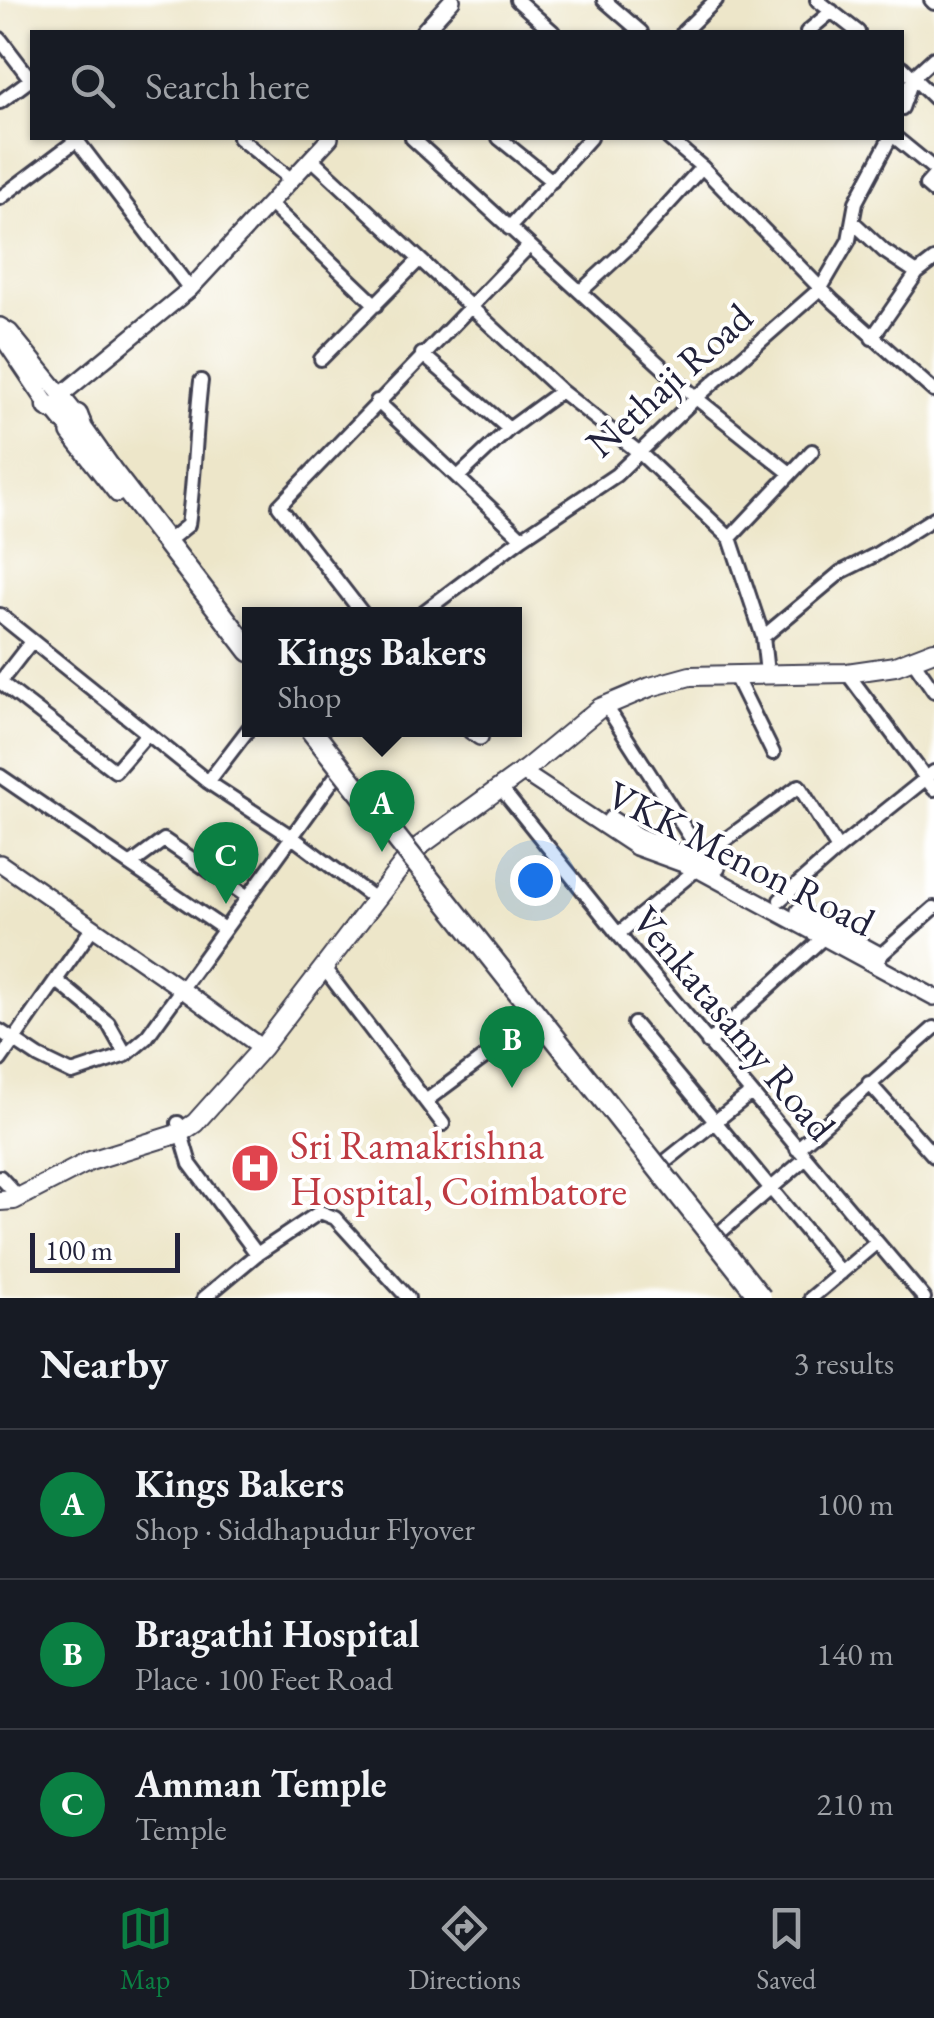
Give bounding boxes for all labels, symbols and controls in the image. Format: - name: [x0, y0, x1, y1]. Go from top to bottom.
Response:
- search box: [30, 30, 904, 140]
- icon: search: [65, 58, 120, 113]
- text: Search here: [145, 61, 310, 110]
- street label: Nethaji Road: [575, 291, 764, 468]
- popup: [242, 607, 522, 737]
- text: Kings Bakers: [277, 627, 487, 676]
- text: Shop: [277, 676, 341, 718]
- street label: VKK Menon Road: [598, 768, 884, 948]
- pin: A: [350, 770, 414, 852]
- pin: C: [194, 822, 258, 904]
- your location: [510, 855, 561, 906]
- street label: Venkatasamy Road: [621, 895, 848, 1152]
- pin: B: [480, 1006, 544, 1088]
- place label: Sri Ramakrishna Hospital, Coimbatore: [290, 1119, 627, 1217]
- hospital icon: Sri Ramakrishna Hospital, Coimbatore: [229, 1142, 281, 1194]
- scale bar: [30, 1228, 180, 1272]
- text: 100 m: [45, 1232, 113, 1268]
- text: Nearby: [40, 1336, 169, 1391]
- text: 3 results: [794, 1342, 894, 1384]
- text: Kings Bakers: [135, 1459, 344, 1508]
- text: A: [61, 1483, 84, 1525]
- text: 100 m: [817, 1483, 894, 1525]
- text: Shop · Siddhapudur Flyover: [135, 1508, 475, 1550]
- text: Bragathi Hospital: [135, 1609, 420, 1658]
- text: B: [62, 1633, 83, 1675]
- text: 140 m: [817, 1633, 894, 1675]
- text: Place · 100 Feet Road: [135, 1658, 393, 1700]
- text: Amman Temple: [135, 1759, 387, 1808]
- text: C: [61, 1783, 84, 1825]
- text: 210 m: [817, 1783, 894, 1825]
- text: Temple: [135, 1808, 227, 1850]
- tab: Map: [118, 1901, 173, 1997]
- tab: Directions: [408, 1901, 521, 1997]
- tab: Saved: [756, 1901, 816, 1997]

